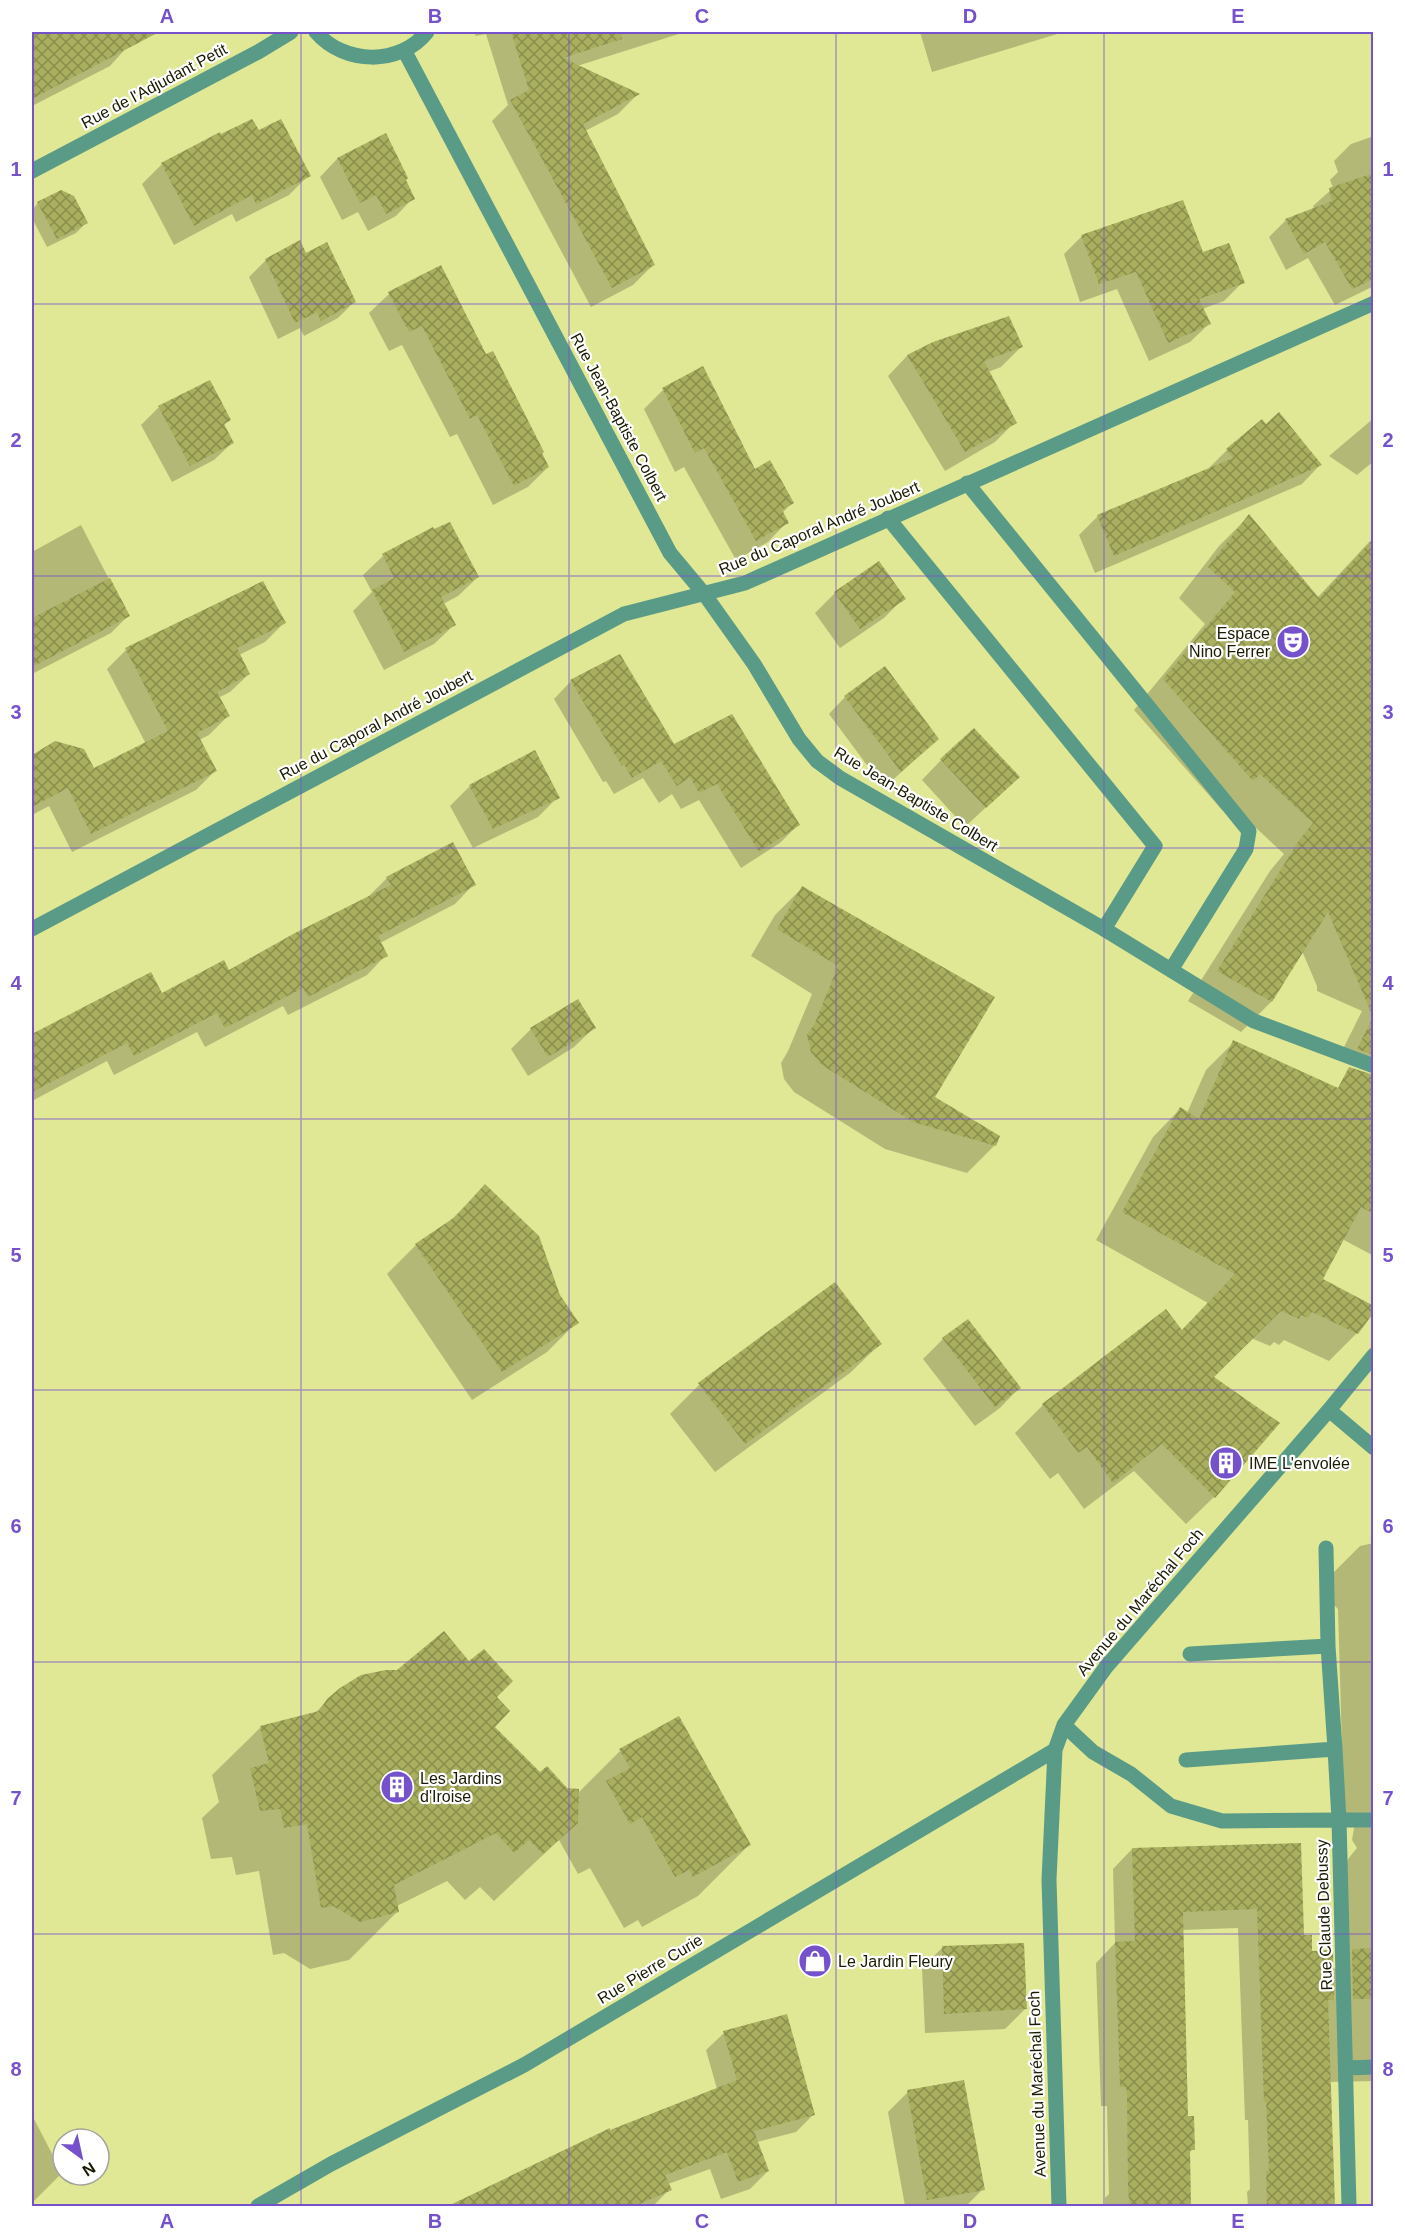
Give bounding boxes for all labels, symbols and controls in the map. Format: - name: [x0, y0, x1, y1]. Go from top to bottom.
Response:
- text: A: [160, 5, 174, 27]
- text: B: [428, 5, 442, 27]
- text: C: [695, 5, 709, 27]
- text: D: [963, 5, 977, 27]
- text: E: [1231, 5, 1245, 27]
- street label: Rue de l'Adjudant Petit: [78, 40, 230, 132]
- text: 1: [10, 158, 22, 180]
- text: 1: [1382, 158, 1394, 180]
- street label: Rue Jean-Baptiste Colbert: [567, 330, 671, 504]
- text: 2: [10, 429, 22, 451]
- text: 2: [1382, 429, 1394, 451]
- street label: Rue du Caporal André Joubert: [716, 478, 922, 578]
- theatre icon: Espace Nino Ferrer: [1275, 624, 1311, 660]
- place label: Espace Nino Ferrer: [1189, 625, 1271, 660]
- street label: Rue du Caporal André Joubert: [277, 666, 476, 783]
- text: 3: [10, 701, 22, 723]
- text: 3: [1382, 701, 1394, 723]
- street label: Rue Jean-Baptiste Colbert: [831, 743, 1001, 855]
- text: 4: [10, 972, 22, 994]
- text: 4: [1382, 972, 1394, 994]
- text: 5: [10, 1244, 22, 1266]
- text: 5: [1382, 1244, 1394, 1266]
- building icon: IME L'envolée: [1208, 1445, 1244, 1481]
- place label: IME L'envolée: [1249, 1455, 1350, 1472]
- text: 6: [10, 1515, 22, 1537]
- text: 6: [1382, 1515, 1394, 1537]
- street label: Avenue du Maréchal Foch: [1074, 1525, 1206, 1679]
- building icon: Les Jardins d'Iroise: [379, 1769, 415, 1805]
- place label: Les Jardins d'Iroise: [420, 1770, 502, 1805]
- text: 7: [10, 1787, 22, 1809]
- text: 7: [1382, 1787, 1394, 1809]
- street label: Rue Claude Debussy: [1313, 1839, 1335, 1991]
- street label: Rue Pierre Curie: [595, 1931, 706, 2007]
- shop icon: Le Jardin Fleury: [797, 1943, 833, 1979]
- place label: Le Jardin Fleury: [838, 1953, 953, 1970]
- street label: Avenue du Maréchal Foch: [1025, 1991, 1049, 2177]
- text: 8: [10, 2058, 22, 2080]
- text: 8: [1382, 2058, 1394, 2080]
- north arrow: [51, 2127, 111, 2187]
- text: N: [79, 2159, 98, 2179]
- text: A: [160, 2210, 174, 2232]
- text: B: [428, 2210, 442, 2232]
- text: C: [695, 2210, 709, 2232]
- text: D: [963, 2210, 977, 2232]
- text: E: [1231, 2210, 1245, 2232]

